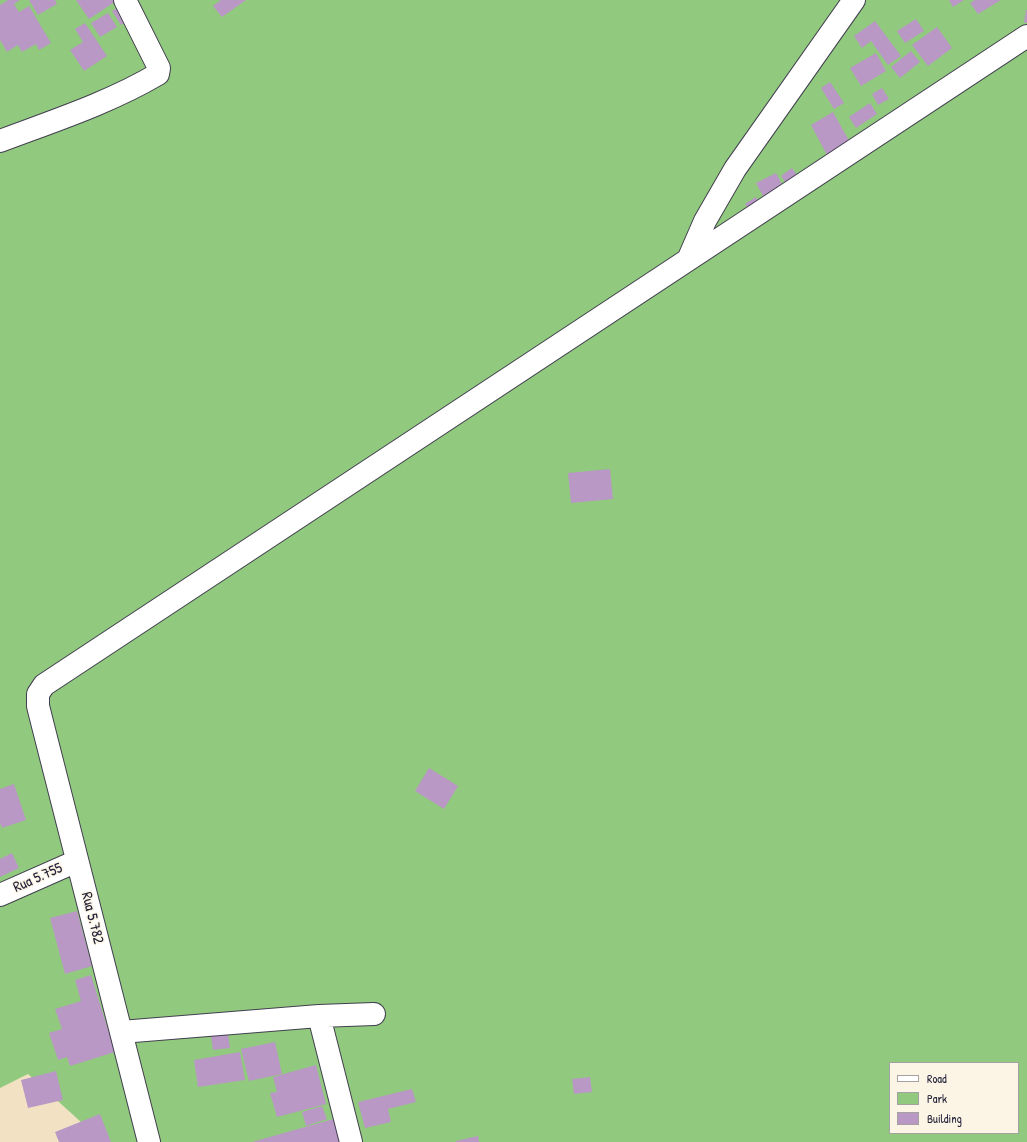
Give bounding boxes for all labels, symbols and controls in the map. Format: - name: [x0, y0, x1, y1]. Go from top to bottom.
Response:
- street label: Rua 5.755: [11, 859, 65, 897]
- street label: Rua 5.782: [77, 890, 107, 946]
- legend: [889, 1062, 1019, 1134]
- text: Road: [927, 1070, 947, 1087]
- text: Park: [927, 1090, 947, 1107]
- text: Building: [927, 1110, 962, 1127]

